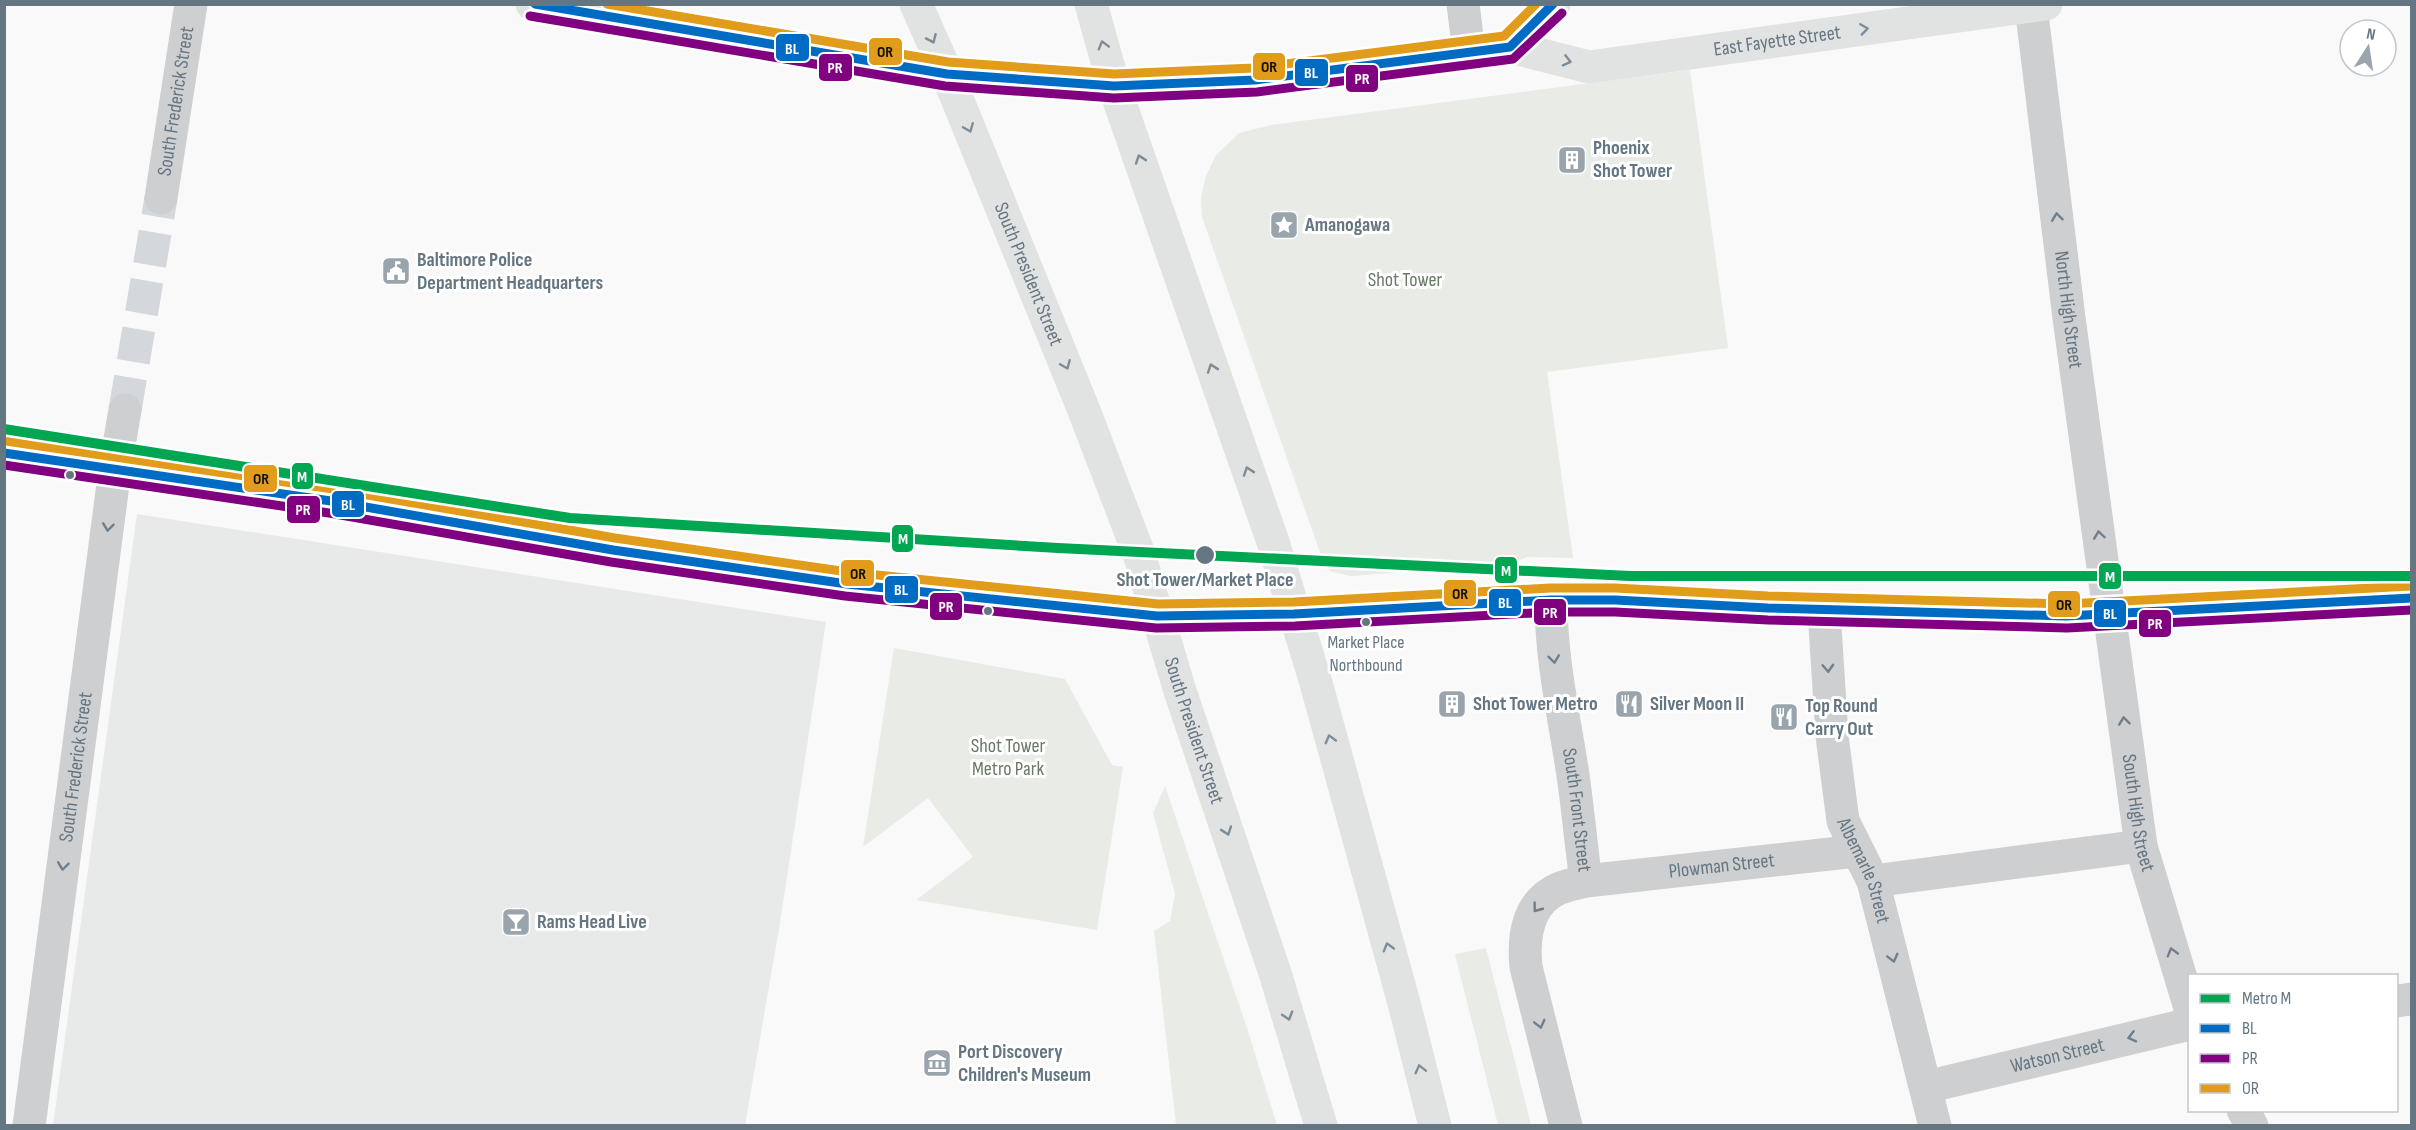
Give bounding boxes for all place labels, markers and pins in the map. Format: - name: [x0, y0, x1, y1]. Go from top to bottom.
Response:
- place label: Phoenix Shot Tower: [1593, 136, 1672, 183]
- building icon: Phoenix Shot Tower: [1556, 144, 1588, 176]
- place icon: Amanogawa: [1268, 209, 1300, 241]
- place label: Amanogawa: [1304, 213, 1390, 237]
- place label: Baltimore Police Department Headquarters: [417, 248, 604, 295]
- public building icon: Baltimore Police Department Headquarters: [380, 255, 412, 287]
- unlabelled marker: [64, 469, 76, 481]
- marker: Shot Tower/Market Place: [1194, 544, 1216, 566]
- place label: Shot Tower/Market Place: [1116, 568, 1294, 592]
- unlabelled marker: [982, 605, 994, 617]
- marker: Market Place Northbound: [1360, 616, 1372, 628]
- place label: Market Place Northbound: [1327, 632, 1405, 676]
- building icon: Shot Tower Metro: [1436, 688, 1468, 720]
- restaurant icon: Silver Moon II: [1613, 688, 1645, 720]
- place label: Shot Tower Metro: [1473, 692, 1598, 716]
- place label: Silver Moon II: [1650, 692, 1744, 716]
- place label: Top Round Carry Out: [1805, 694, 1878, 741]
- restaurant icon: Top Round Carry Out: [1768, 701, 1800, 733]
- bar icon: Rams Head Live: [500, 906, 532, 938]
- place label: Rams Head Live: [537, 910, 647, 934]
- place label: Port Discovery Children's Museum: [958, 1040, 1091, 1087]
- museum icon: Port Discovery Children's Museum: [921, 1047, 953, 1079]

